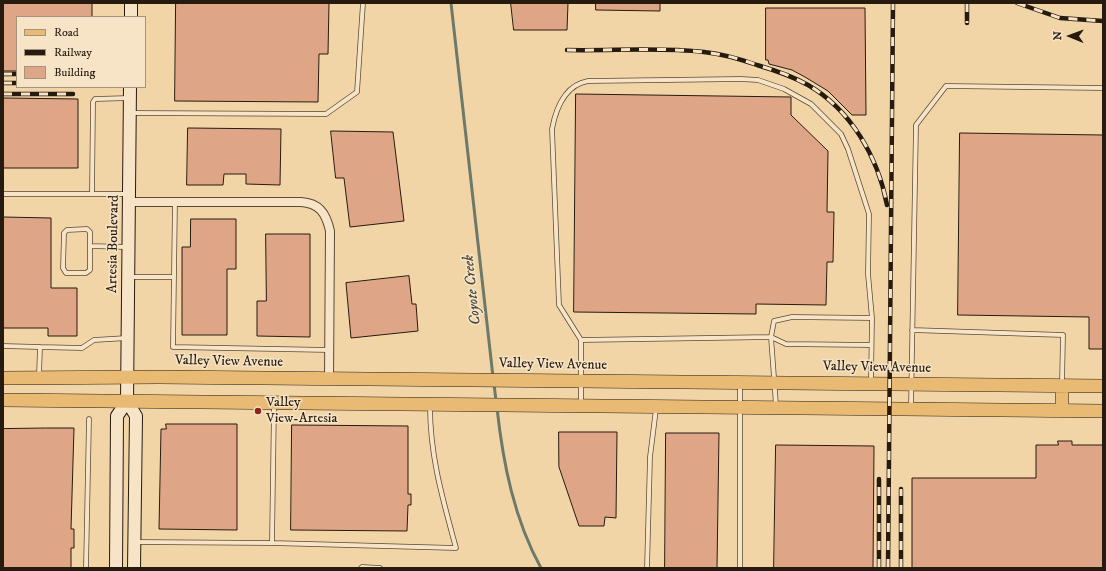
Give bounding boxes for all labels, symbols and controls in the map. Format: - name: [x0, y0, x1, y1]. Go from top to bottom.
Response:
- legend: [16, 16, 146, 88]
- north arrow: [1050, 16, 1090, 56]
- text: Road: [54, 25, 79, 40]
- text: N: [1051, 31, 1065, 40]
- text: Railway: [54, 45, 92, 60]
- text: Building: [54, 65, 95, 80]
- street label: Artesia Boulevard: [105, 195, 123, 293]
- water label: Coyote Creek: [460, 254, 486, 326]
- street label: Valley View Avenue: [175, 353, 283, 371]
- street label: Valley View Avenue: [499, 356, 607, 374]
- street label: Valley View Avenue: [823, 359, 931, 377]
- place label: Valley View-Artesia: [266, 395, 337, 428]
- marker: Valley View-Artesia: [253, 406, 263, 416]

